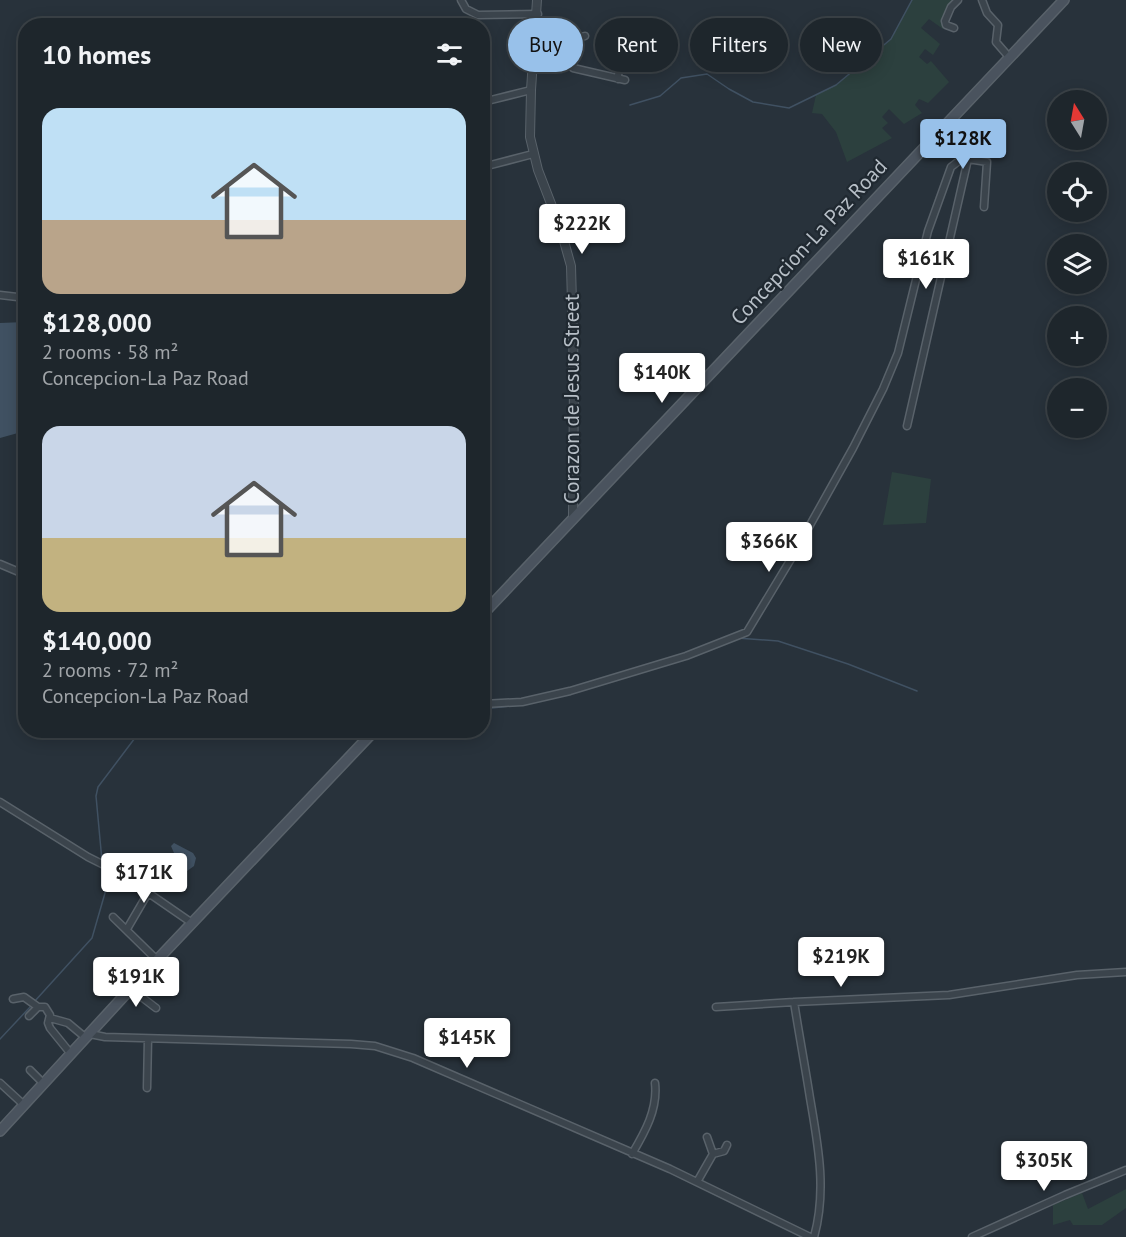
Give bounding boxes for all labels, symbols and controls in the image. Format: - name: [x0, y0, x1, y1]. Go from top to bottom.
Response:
- chip: Buy: [508, 18, 583, 72]
- chip: Rent: [595, 18, 678, 72]
- chip: Filters: [690, 18, 788, 72]
- chip: New: [800, 18, 882, 72]
- text: 10 homes: [42, 38, 151, 71]
- icon: filters: [433, 38, 466, 71]
- north arrow: [1047, 90, 1107, 150]
- map controls: [1047, 90, 1107, 438]
- pin: $128K: [921, 119, 1005, 170]
- text: $128K: [934, 125, 992, 151]
- icon: home: [200, 147, 308, 255]
- street label: Concepcion-La Paz Road: [725, 153, 893, 330]
- button: locate: [1047, 162, 1107, 222]
- pin: $222K: [540, 204, 624, 255]
- text: $222K: [553, 210, 611, 236]
- button: layers: [1047, 234, 1107, 294]
- pin: $161K: [884, 239, 968, 290]
- text: $161K: [897, 245, 955, 271]
- street label: Corazon de Jesus Street: [558, 294, 585, 504]
- text: $128,000: [42, 306, 152, 339]
- button: +: [1047, 306, 1107, 366]
- text: 2 rooms · 58 m²: [42, 339, 178, 365]
- pin: $140K: [620, 353, 704, 404]
- text: $140K: [633, 359, 691, 385]
- text: Concepcion-La Paz Road: [42, 365, 249, 391]
- button: −: [1047, 378, 1107, 438]
- icon: home: [200, 465, 308, 573]
- pin: $366K: [727, 522, 811, 573]
- text: $366K: [740, 528, 798, 554]
- text: $140,000: [42, 624, 152, 657]
- text: 2 rooms · 72 m²: [42, 657, 178, 683]
- text: Concepcion-La Paz Road: [42, 683, 249, 709]
- pin: $171K: [102, 853, 186, 904]
- text: $171K: [115, 859, 173, 885]
- pin: $219K: [799, 937, 883, 988]
- text: $219K: [812, 943, 870, 969]
- pin: $191K: [94, 957, 178, 1008]
- text: $191K: [107, 963, 165, 989]
- pin: $145K: [425, 1018, 509, 1069]
- text: $145K: [438, 1024, 496, 1050]
- pin: $305K: [1002, 1141, 1086, 1192]
- text: $305K: [1015, 1147, 1073, 1173]

